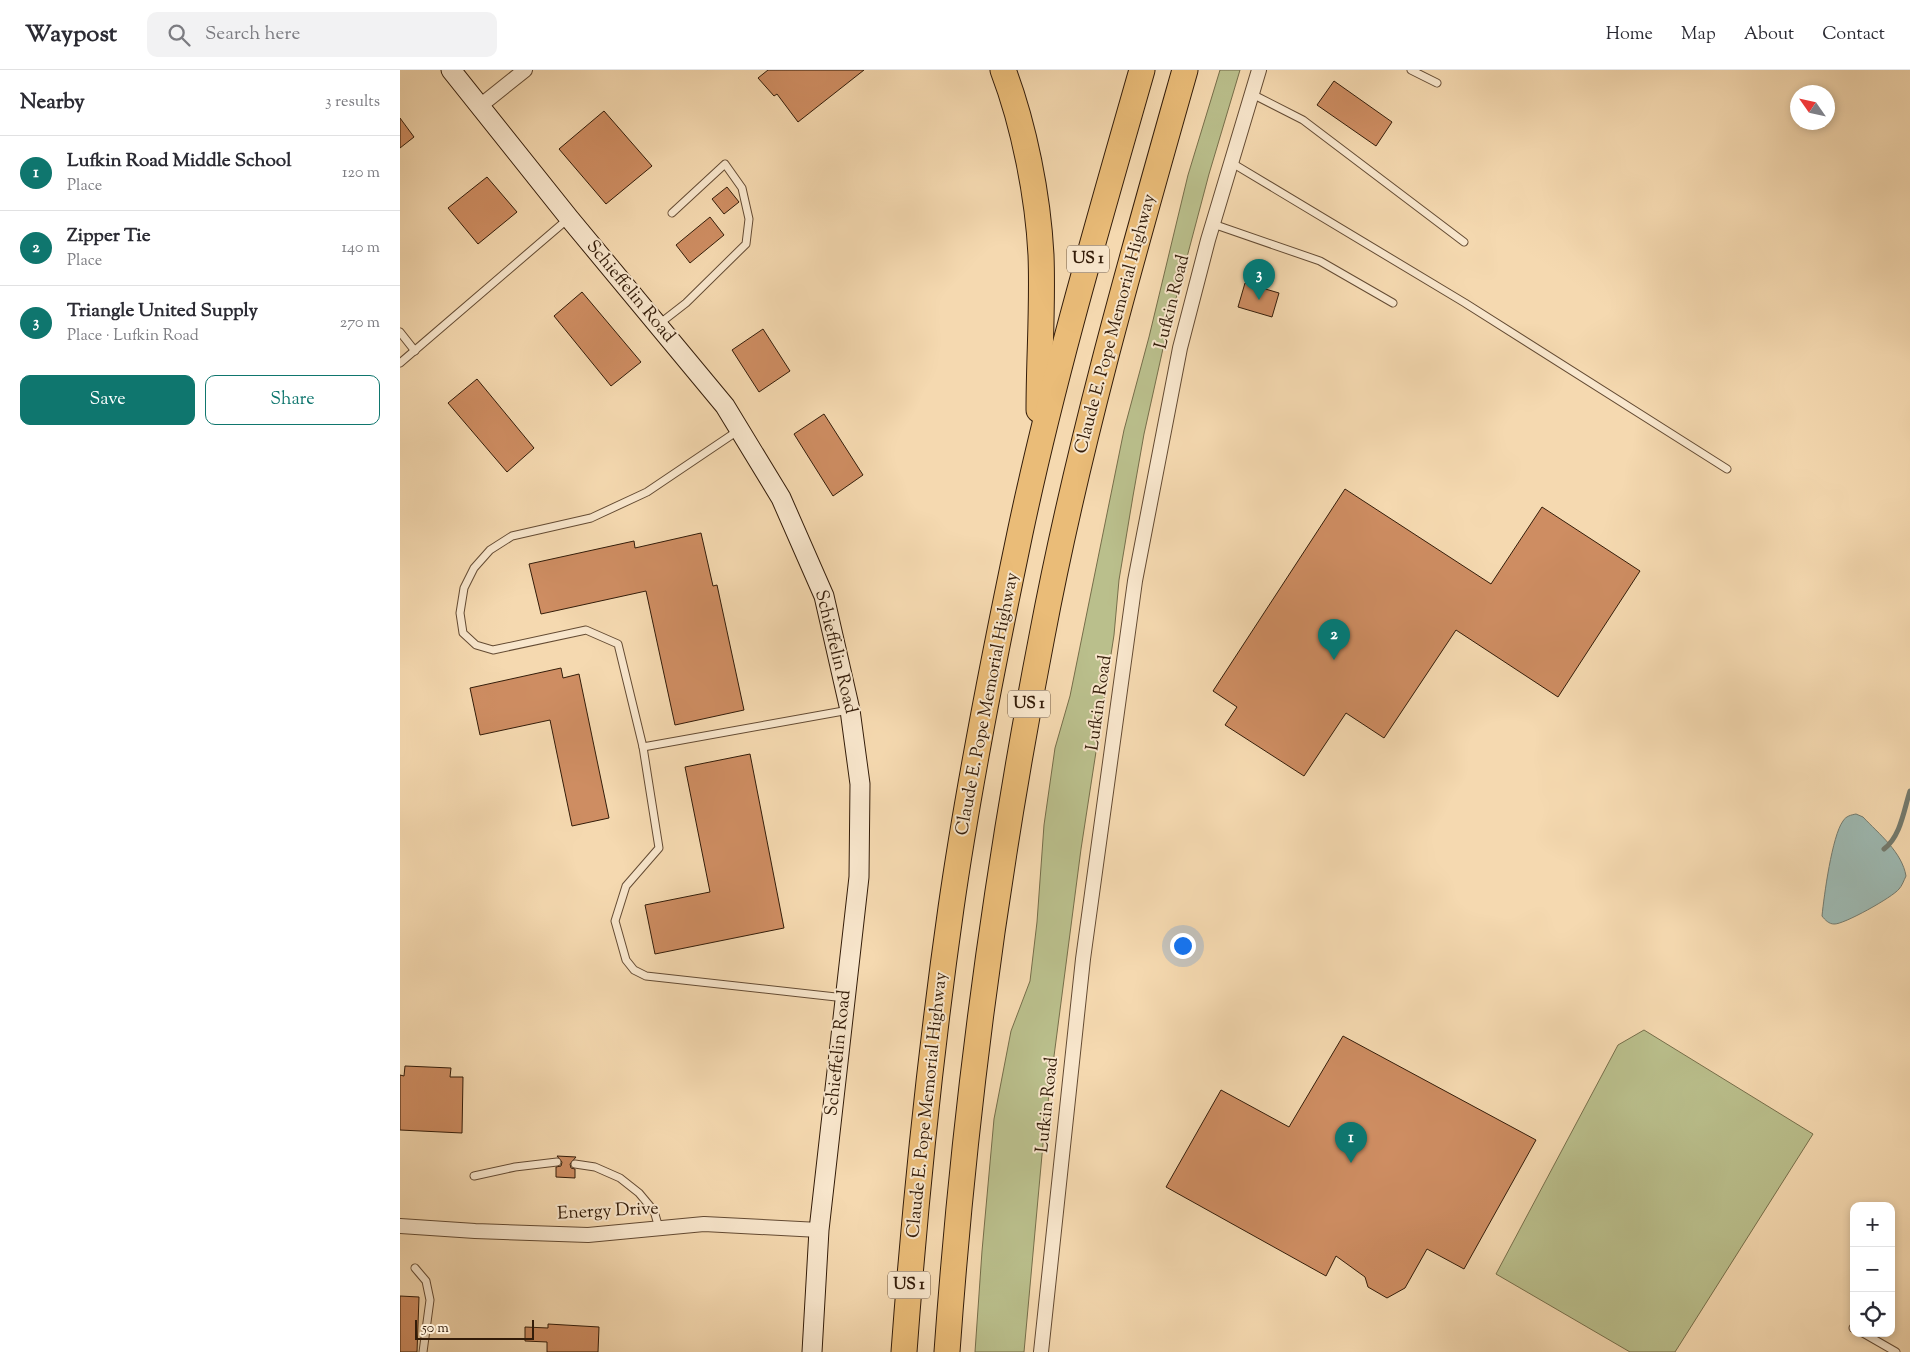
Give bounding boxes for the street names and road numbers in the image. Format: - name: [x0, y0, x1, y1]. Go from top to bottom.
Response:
- street label: Claude E. Pope Memorial Highway: [1069, 191, 1163, 457]
- street label: Schieffelin Road: [579, 235, 681, 349]
- road number: US 1: [1067, 245, 1109, 272]
- street label: Lufkin Road: [1149, 252, 1197, 352]
- street label: Claude E. Pope Memorial Highway: [950, 570, 1026, 838]
- street label: Schieffelin Road: [807, 587, 863, 717]
- street label: Lufkin Road: [1080, 654, 1120, 752]
- road number: US 1: [1008, 690, 1050, 718]
- street label: Claude E. Pope Memorial Highway: [901, 970, 955, 1240]
- street label: Schieffelin Road: [819, 989, 859, 1117]
- street label: Lufkin Road: [1030, 1056, 1066, 1154]
- street label: Energy Drive: [557, 1196, 659, 1228]
- road number: US 1: [888, 1272, 930, 1298]

